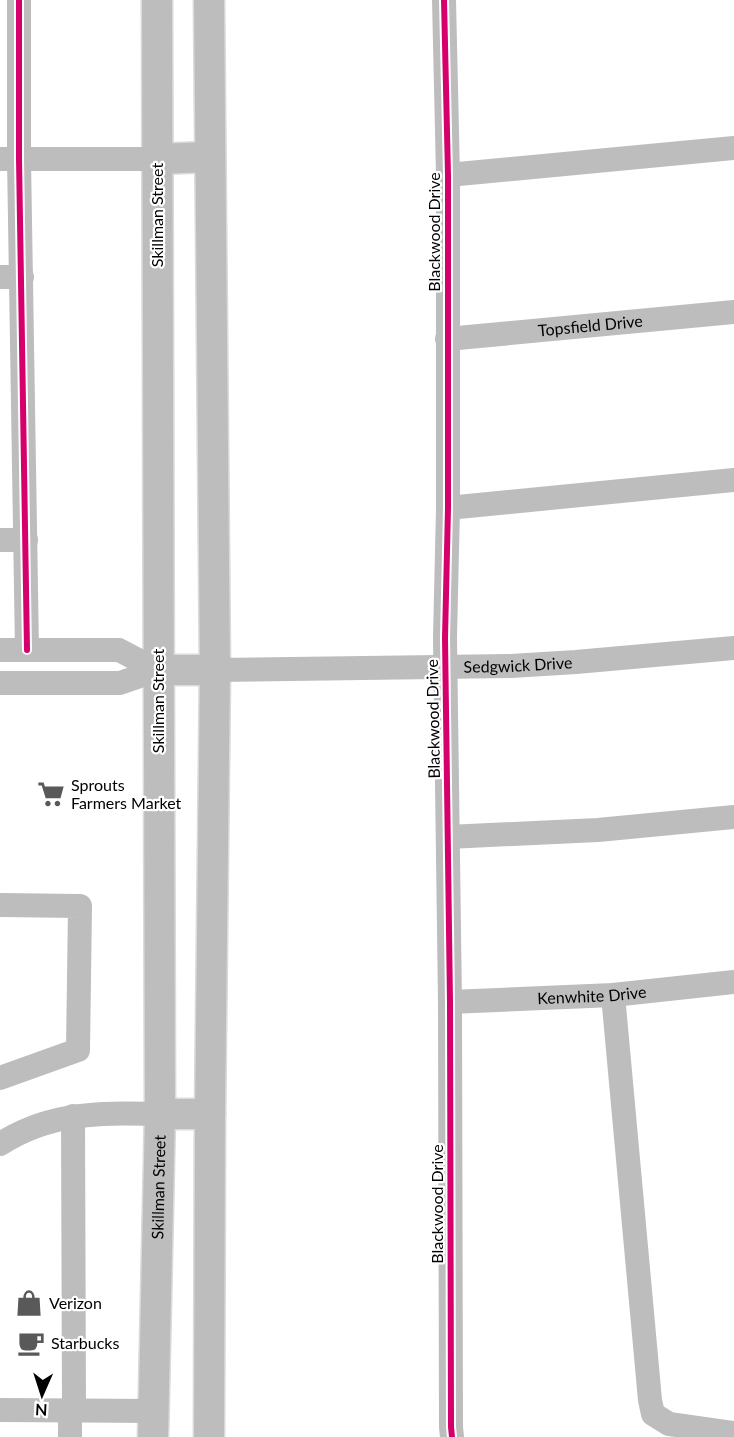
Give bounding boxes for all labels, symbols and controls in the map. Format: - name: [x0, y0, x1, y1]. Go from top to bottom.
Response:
- street label: Skillman Street: [147, 163, 166, 267]
- street label: Blackwood Drive: [424, 172, 443, 292]
- street label: Topsfield Drive: [537, 311, 644, 339]
- street label: Skillman Street: [148, 649, 167, 753]
- street label: Sedgwick Drive: [463, 652, 573, 676]
- street label: Blackwood Drive: [422, 659, 443, 779]
- place label: Sprouts Farmers Market: [71, 775, 182, 812]
- supermarket icon: Sprouts Farmers Market: [36, 779, 66, 809]
- street label: Kenwhite Drive: [537, 981, 647, 1007]
- street label: Skillman Street: [147, 1134, 169, 1239]
- street label: Blackwood Drive: [427, 1144, 446, 1264]
- shop icon: Verizon: [14, 1288, 44, 1318]
- place label: Verizon: [49, 1293, 102, 1312]
- cafe icon: Starbucks: [16, 1328, 46, 1358]
- place label: Starbucks: [51, 1333, 119, 1352]
- north arrow: [12, 1365, 72, 1425]
- text: N: [35, 1401, 48, 1420]

